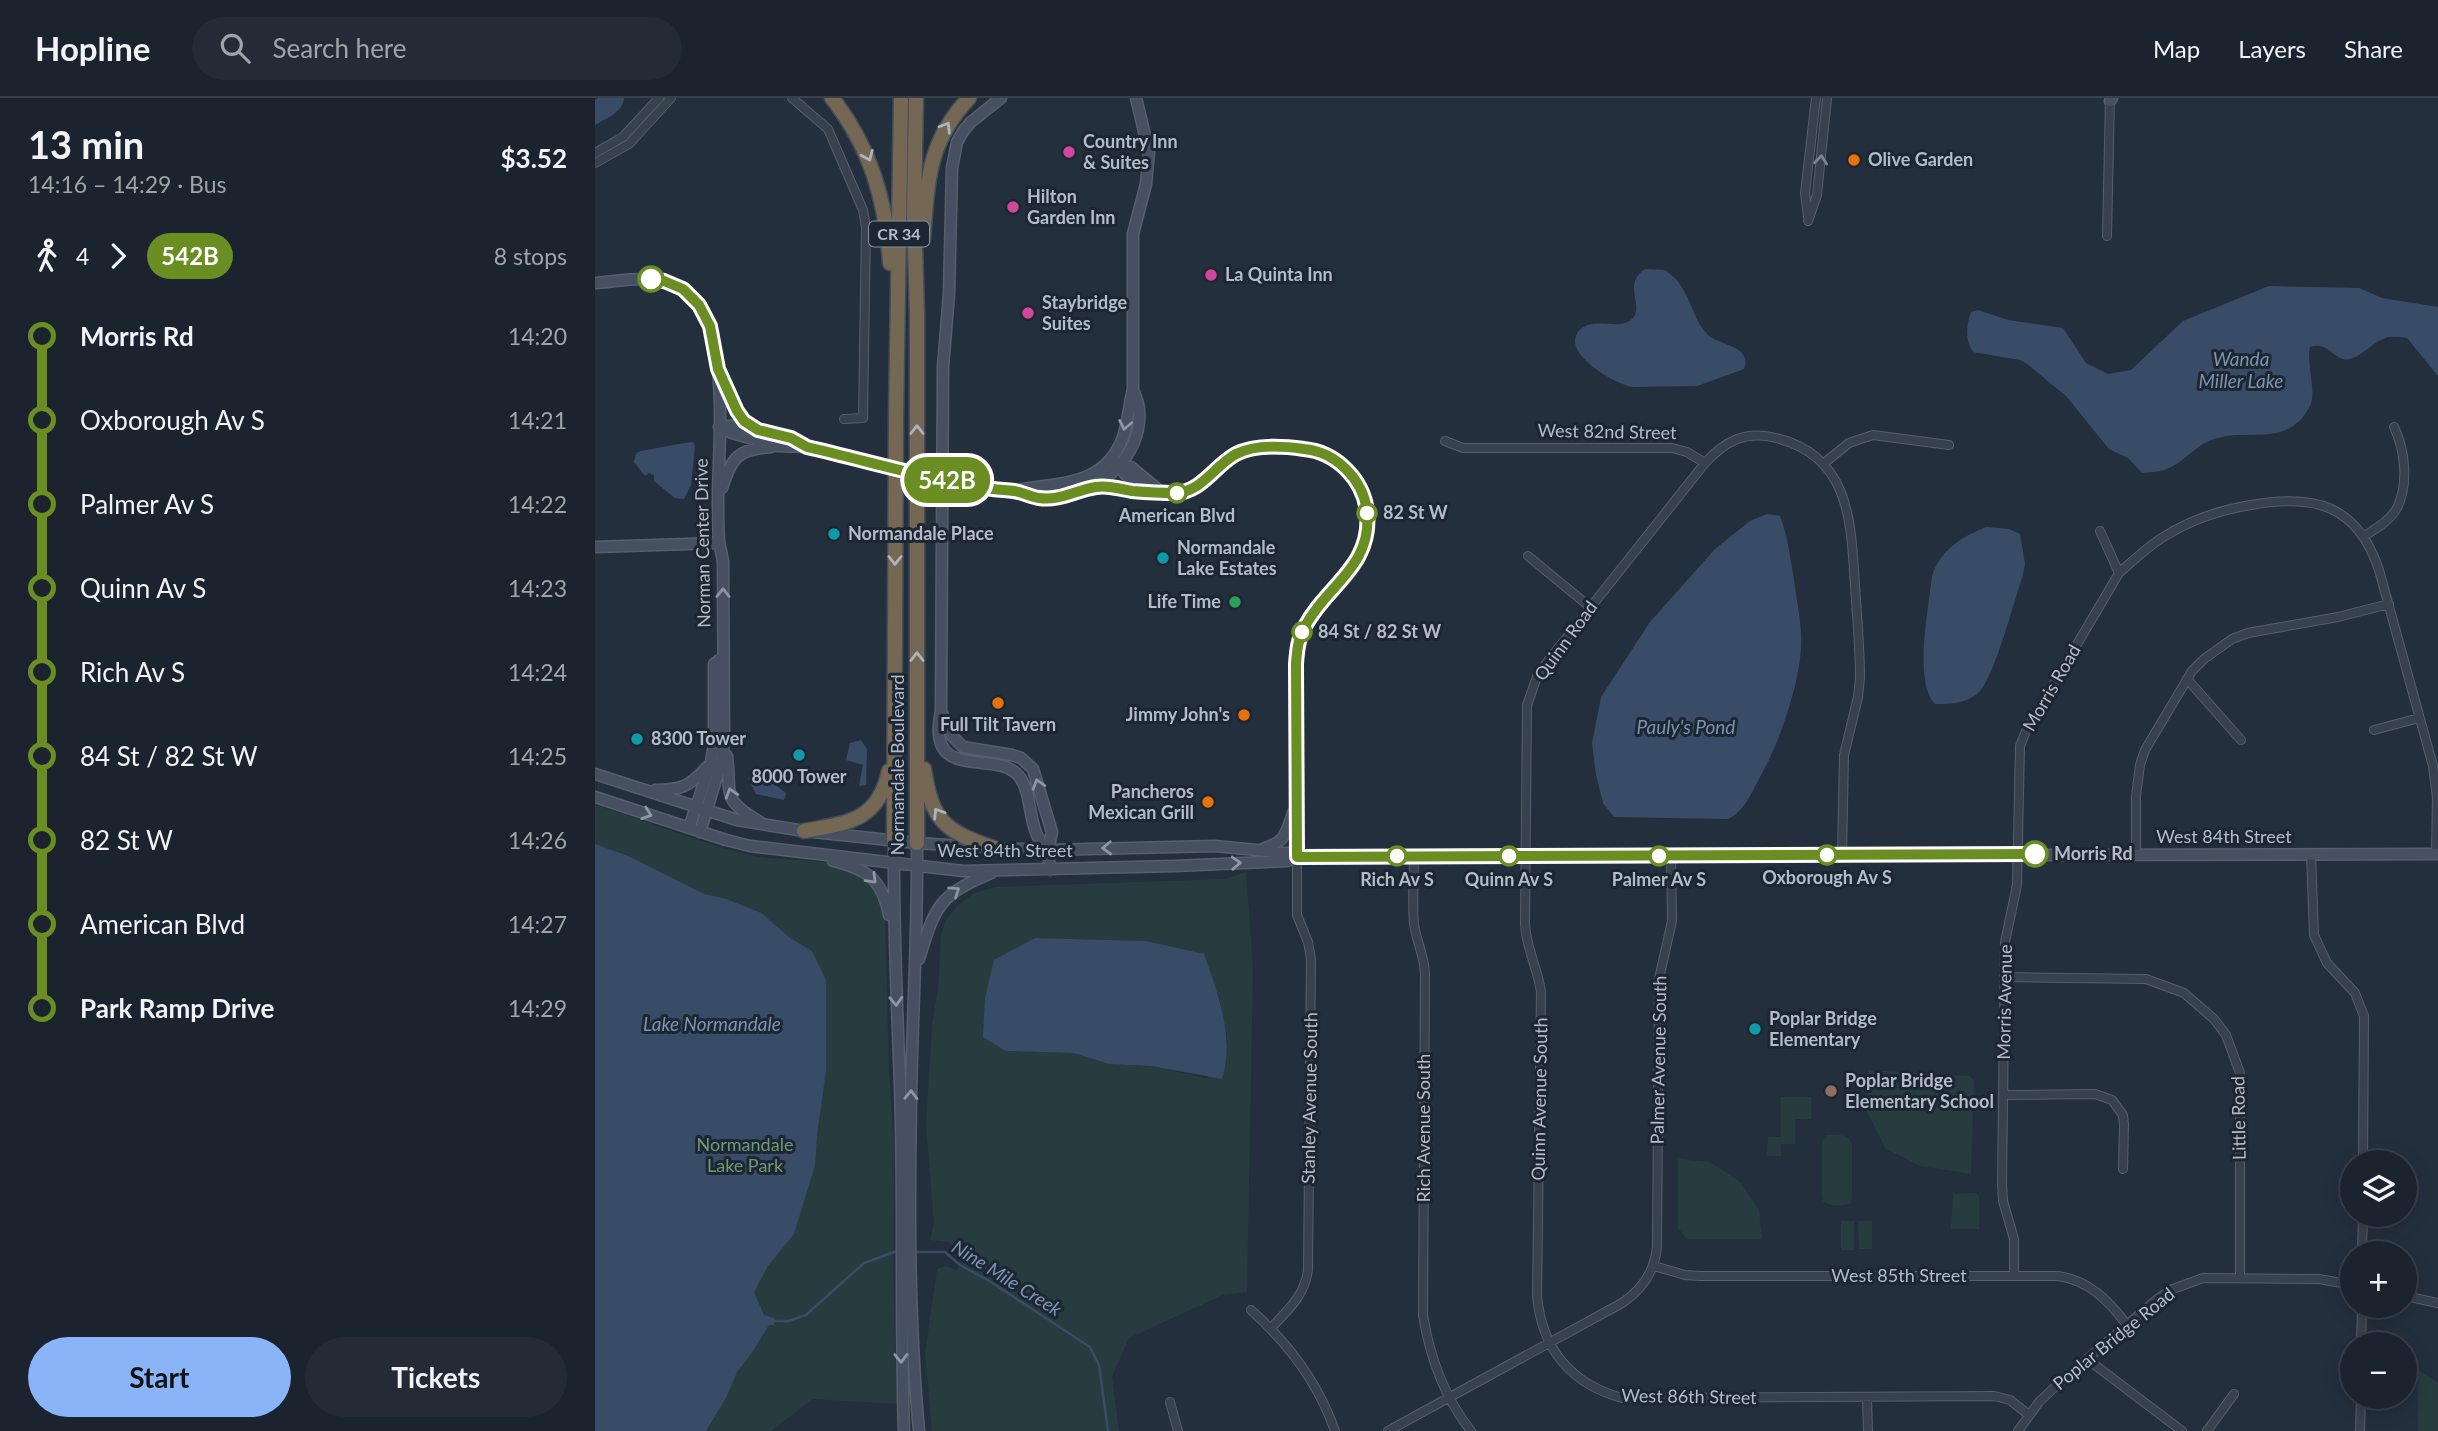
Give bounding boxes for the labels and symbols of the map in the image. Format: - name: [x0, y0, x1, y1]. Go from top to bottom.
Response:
- one-way arrow: [938, 122, 951, 135]
- place label: Country Inn & Suites: [1083, 130, 1178, 173]
- marker: Country Inn & Suites: [1061, 144, 1077, 160]
- place label: Olive Garden: [1868, 148, 1973, 170]
- one-way arrow: [860, 149, 874, 161]
- marker: Olive Garden: [1846, 152, 1862, 168]
- one-way arrow: [1813, 154, 1828, 166]
- place label: Hilton Garden Inn: [1027, 185, 1116, 228]
- marker: Hilton Garden Inn: [1005, 199, 1021, 215]
- road number: CR 34: [869, 222, 929, 246]
- place label: La Quinta Inn: [1225, 263, 1333, 285]
- unlabelled marker: [638, 266, 664, 292]
- marker: La Quinta Inn: [1203, 267, 1219, 283]
- place label: Staybridge Suites: [1042, 291, 1128, 334]
- marker: Staybridge Suites: [1020, 305, 1036, 321]
- water label: Wanda Miller Lake: [2199, 347, 2283, 392]
- one-way arrow: [1118, 419, 1133, 431]
- street label: West 82nd Street: [1537, 419, 1677, 443]
- one-way arrow: [909, 424, 925, 435]
- line badge: 542B: [898, 457, 996, 503]
- street label: Norman Center Drive: [690, 458, 714, 628]
- marker: American Blvd: [1167, 483, 1187, 503]
- place label: 82 St W: [1383, 501, 1448, 523]
- marker: 82 St W: [1357, 503, 1377, 523]
- place label: American Blvd: [1118, 504, 1235, 526]
- place label: Normandale Place: [848, 522, 994, 544]
- marker: Normandale Place: [826, 526, 842, 542]
- place label: Normandale Lake Estates: [1177, 536, 1277, 579]
- marker: Normandale Lake Estates: [1155, 550, 1171, 566]
- one-way arrow: [887, 555, 903, 566]
- one-way arrow: [715, 587, 731, 597]
- place label: Life Time: [1147, 590, 1221, 612]
- marker: Life Time: [1227, 594, 1243, 610]
- street label: Quinn Road: [1529, 596, 1601, 685]
- place label: 84 St / 82 St W: [1318, 620, 1441, 642]
- marker: 84 St / 82 St W: [1292, 622, 1312, 642]
- street label: Morris Road: [2018, 640, 2085, 735]
- one-way arrow: [909, 652, 925, 662]
- street label: Normandale Boulevard: [886, 674, 908, 856]
- marker: Full Tilt Tavern: [990, 695, 1006, 711]
- place label: Jimmy John's: [1126, 703, 1230, 725]
- marker: Jimmy John's: [1236, 707, 1252, 723]
- place label: Full Tilt Tavern: [940, 713, 1056, 735]
- water label: Pauly's Pond: [1637, 715, 1735, 738]
- place label: 8300 Tower: [651, 727, 746, 749]
- marker: 8300 Tower: [629, 731, 645, 747]
- marker: 8000 Tower: [791, 747, 807, 763]
- place label: 8000 Tower: [751, 765, 847, 787]
- one-way arrow: [1032, 779, 1046, 791]
- place label: Pancheros Mexican Grill: [1088, 780, 1194, 823]
- one-way arrow: [724, 787, 739, 799]
- marker: Pancheros Mexican Grill: [1200, 794, 1216, 810]
- one-way arrow: [641, 806, 653, 820]
- one-way arrow: [933, 808, 946, 821]
- street label: West 84th Street: [2156, 825, 2292, 847]
- street label: West 84th Street: [937, 839, 1073, 861]
- one-way arrow: [1101, 841, 1112, 856]
- marker: Morris Rd: [2022, 841, 2048, 867]
- place label: Morris Rd: [2054, 842, 2133, 864]
- marker: Oxborough Av S: [1817, 845, 1837, 865]
- marker: Rich Av S: [1387, 846, 1407, 866]
- marker: Quinn Av S: [1499, 846, 1519, 866]
- marker: Palmer Av S: [1649, 846, 1669, 866]
- one-way arrow: [1231, 855, 1242, 870]
- place label: Oxborough Av S: [1762, 866, 1892, 888]
- place label: Rich Av S: [1360, 868, 1434, 890]
- place label: Quinn Av S: [1465, 868, 1553, 890]
- place label: Palmer Av S: [1612, 868, 1706, 890]
- one-way arrow: [863, 871, 876, 884]
- one-way arrow: [947, 887, 960, 900]
- street label: Morris Avenue: [1992, 944, 2016, 1060]
- street label: Palmer Avenue South: [1646, 975, 1670, 1145]
- one-way arrow: [888, 996, 903, 1007]
- place label: Poplar Bridge Elementary: [1769, 1007, 1877, 1050]
- water label: Lake Normandale: [643, 1012, 781, 1035]
- street label: Stanley Avenue South: [1297, 1012, 1321, 1184]
- street label: Quinn Avenue South: [1527, 1017, 1551, 1181]
- marker: Poplar Bridge Elementary: [1747, 1021, 1763, 1037]
- street label: Rich Avenue South: [1412, 1054, 1434, 1202]
- place label: Poplar Bridge Elementary School: [1845, 1069, 1994, 1112]
- street label: Little Road: [2226, 1076, 2250, 1160]
- marker: Poplar Bridge Elementary School: [1823, 1083, 1839, 1099]
- one-way arrow: [903, 1090, 919, 1100]
- park label: Normandale Lake Park: [697, 1133, 793, 1176]
- water label: Nine Mile Creek: [948, 1235, 1067, 1321]
- street label: West 85th Street: [1831, 1264, 1967, 1286]
- street label: Poplar Bridge Road: [2048, 1282, 2179, 1394]
- one-way arrow: [893, 1353, 909, 1364]
- street label: West 86th Street: [1621, 1384, 1757, 1408]

